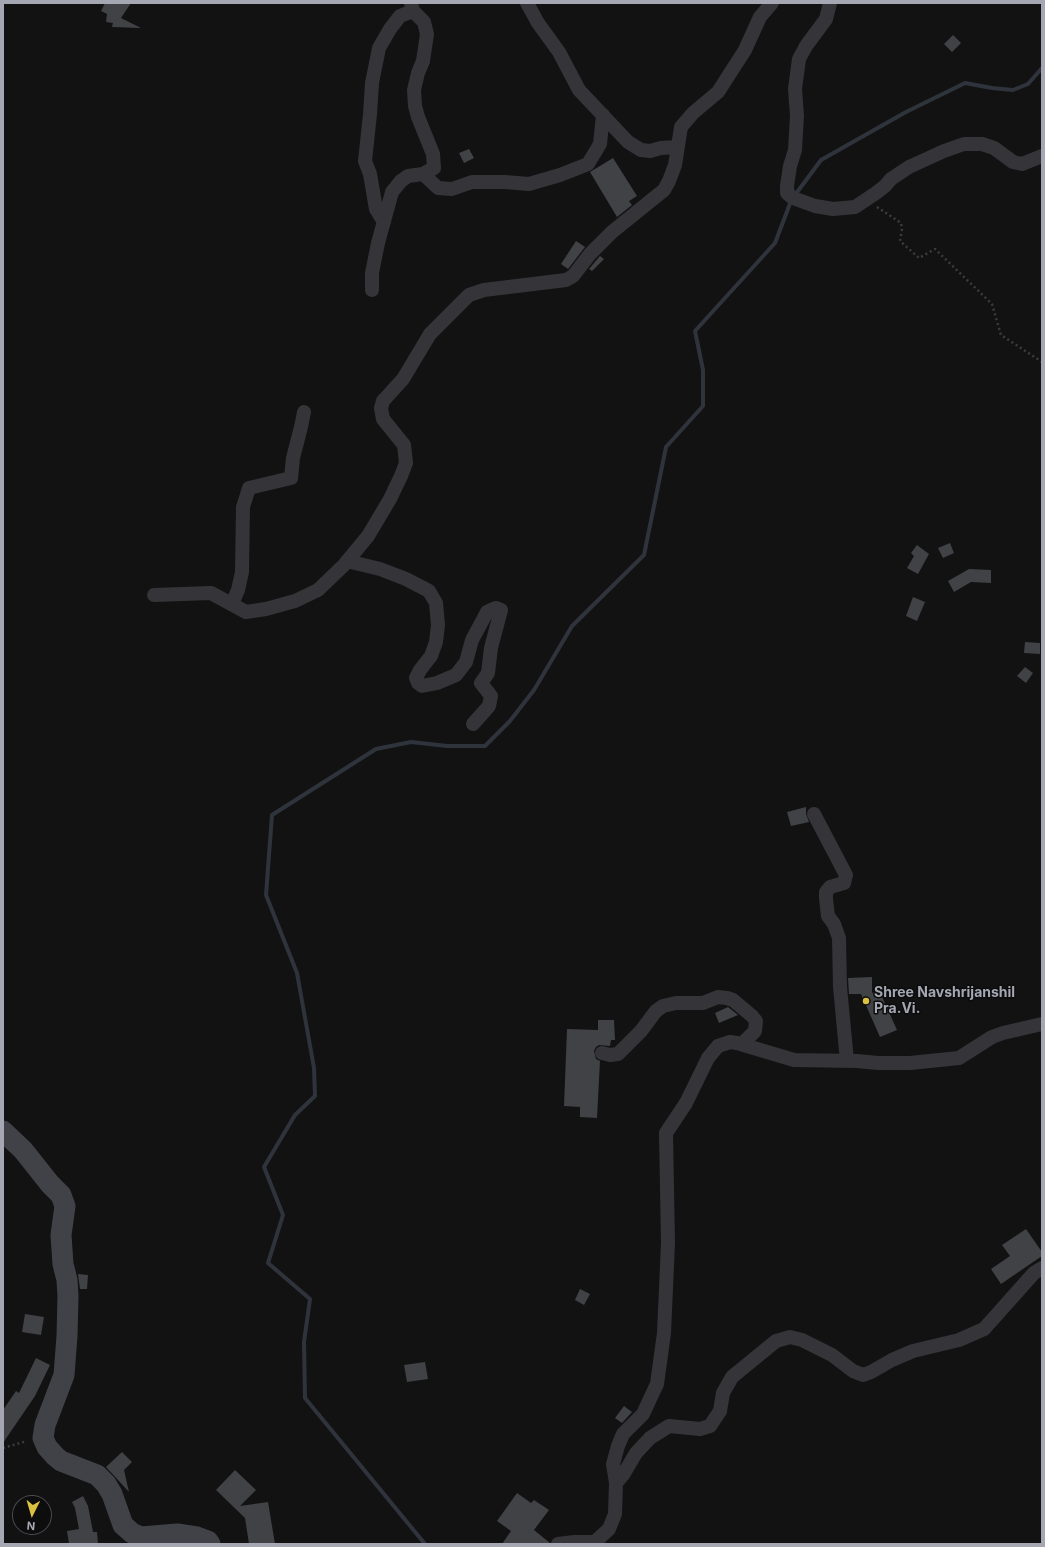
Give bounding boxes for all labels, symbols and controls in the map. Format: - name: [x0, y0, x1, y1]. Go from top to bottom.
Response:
- place label: Shree Navshrijanshil Pra.Vi.: [874, 985, 1015, 1018]
- marker: Shree Navshrijanshil Pra.Vi.: [861, 996, 871, 1006]
- north arrow: [12, 1495, 52, 1535]
- text: N: [26, 1519, 36, 1533]

